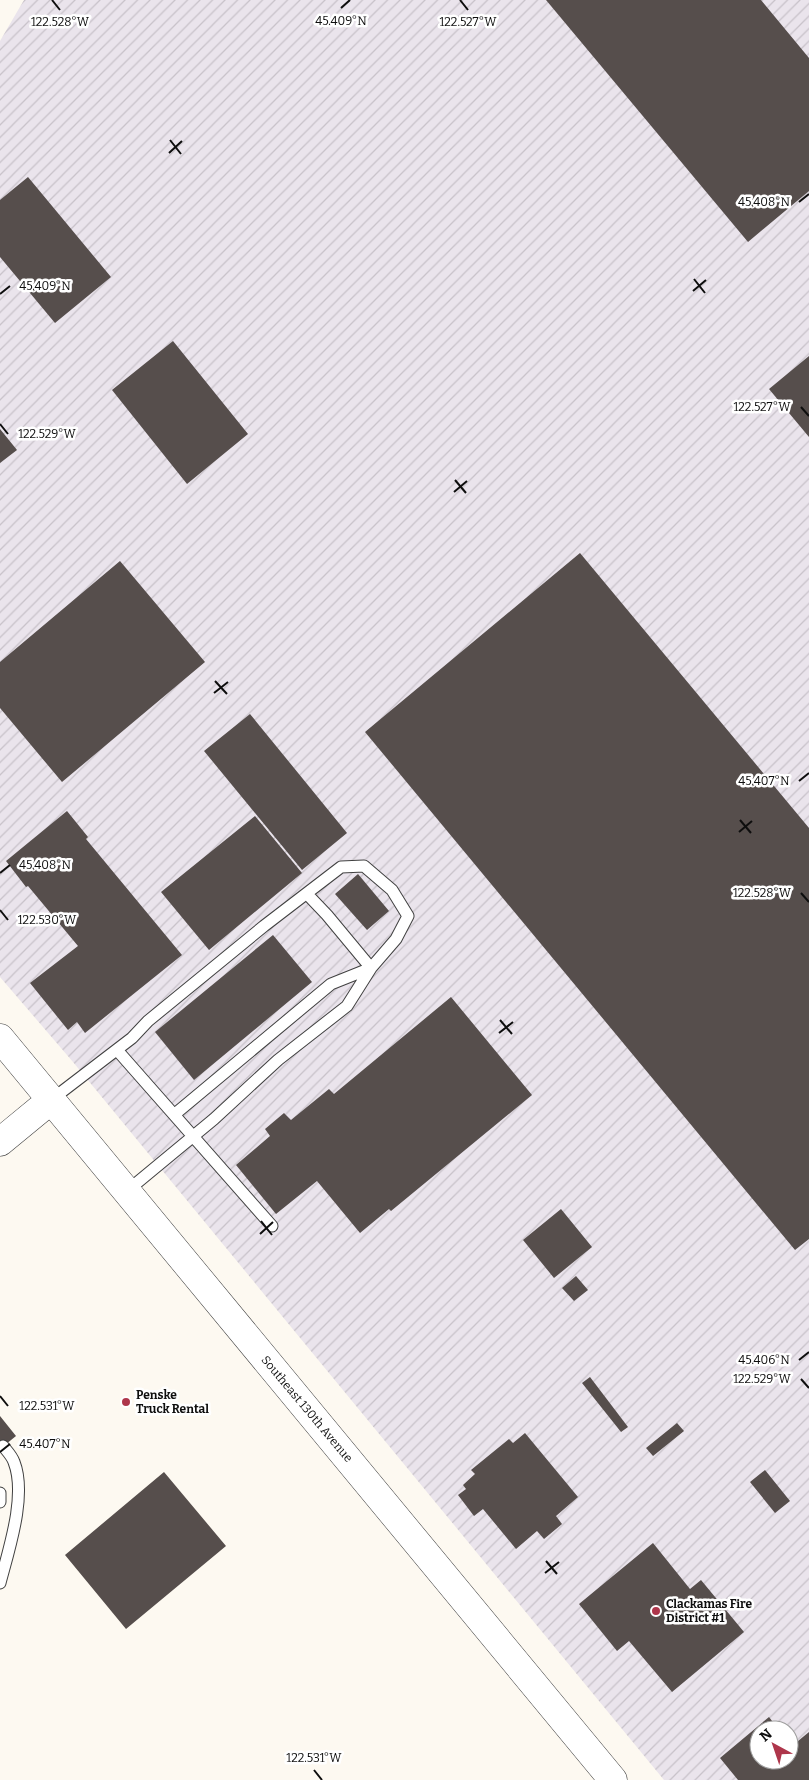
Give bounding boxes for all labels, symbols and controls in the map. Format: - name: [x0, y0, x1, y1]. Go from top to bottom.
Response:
- text: 45.409°N: [315, 14, 367, 28]
- text: 122.528°W: [31, 15, 90, 29]
- text: 122.527°W: [439, 15, 497, 29]
- text: 45.408°N: [738, 195, 791, 209]
- text: 45.409°N: [19, 279, 71, 293]
- text: 122.527°W: [733, 400, 791, 414]
- text: 122.529°W: [18, 427, 77, 441]
- text: 45.407°N: [738, 774, 790, 788]
- text: 45.408°N: [19, 858, 72, 872]
- text: 122.528°W: [733, 886, 792, 900]
- text: 122.530°W: [18, 913, 77, 927]
- street label: Southeast 130th Avenue: [258, 1353, 356, 1465]
- text: 45.406°N: [738, 1353, 790, 1367]
- text: 122.529°W: [733, 1372, 792, 1386]
- place label: Penske Truck Rental: [136, 1388, 209, 1416]
- marker: Penske Truck Rental: [120, 1396, 132, 1408]
- text: 122.531°W: [19, 1399, 75, 1413]
- text: 45.407°N: [19, 1437, 71, 1451]
- place label: Clackamas Fire District #1: [666, 1597, 753, 1625]
- marker: Clackamas Fire District #1: [650, 1605, 662, 1617]
- north arrow: [749, 1720, 799, 1770]
- text: N: [756, 1725, 776, 1745]
- text: 122.531°W: [286, 1751, 342, 1765]

